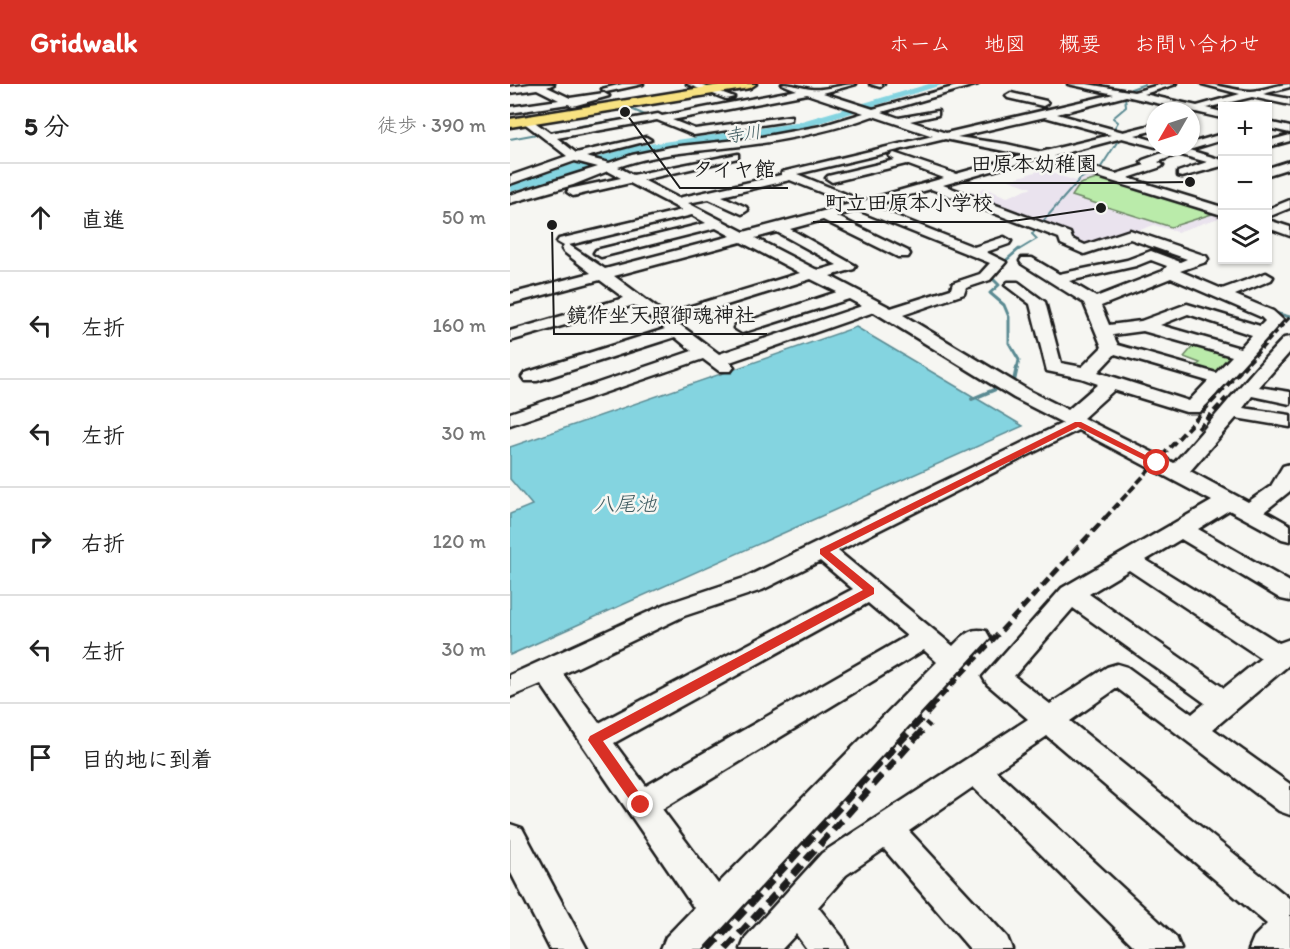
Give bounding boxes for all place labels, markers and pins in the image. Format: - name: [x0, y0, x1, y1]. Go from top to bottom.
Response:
- callout: 田原本幼稚園: [959, 144, 1109, 183]
- callout: タイヤ館: [680, 149, 788, 188]
- callout: 町立田原本小学校: [813, 183, 1005, 222]
- callout: 鏡作坐天照御魂神社: [554, 295, 767, 334]

